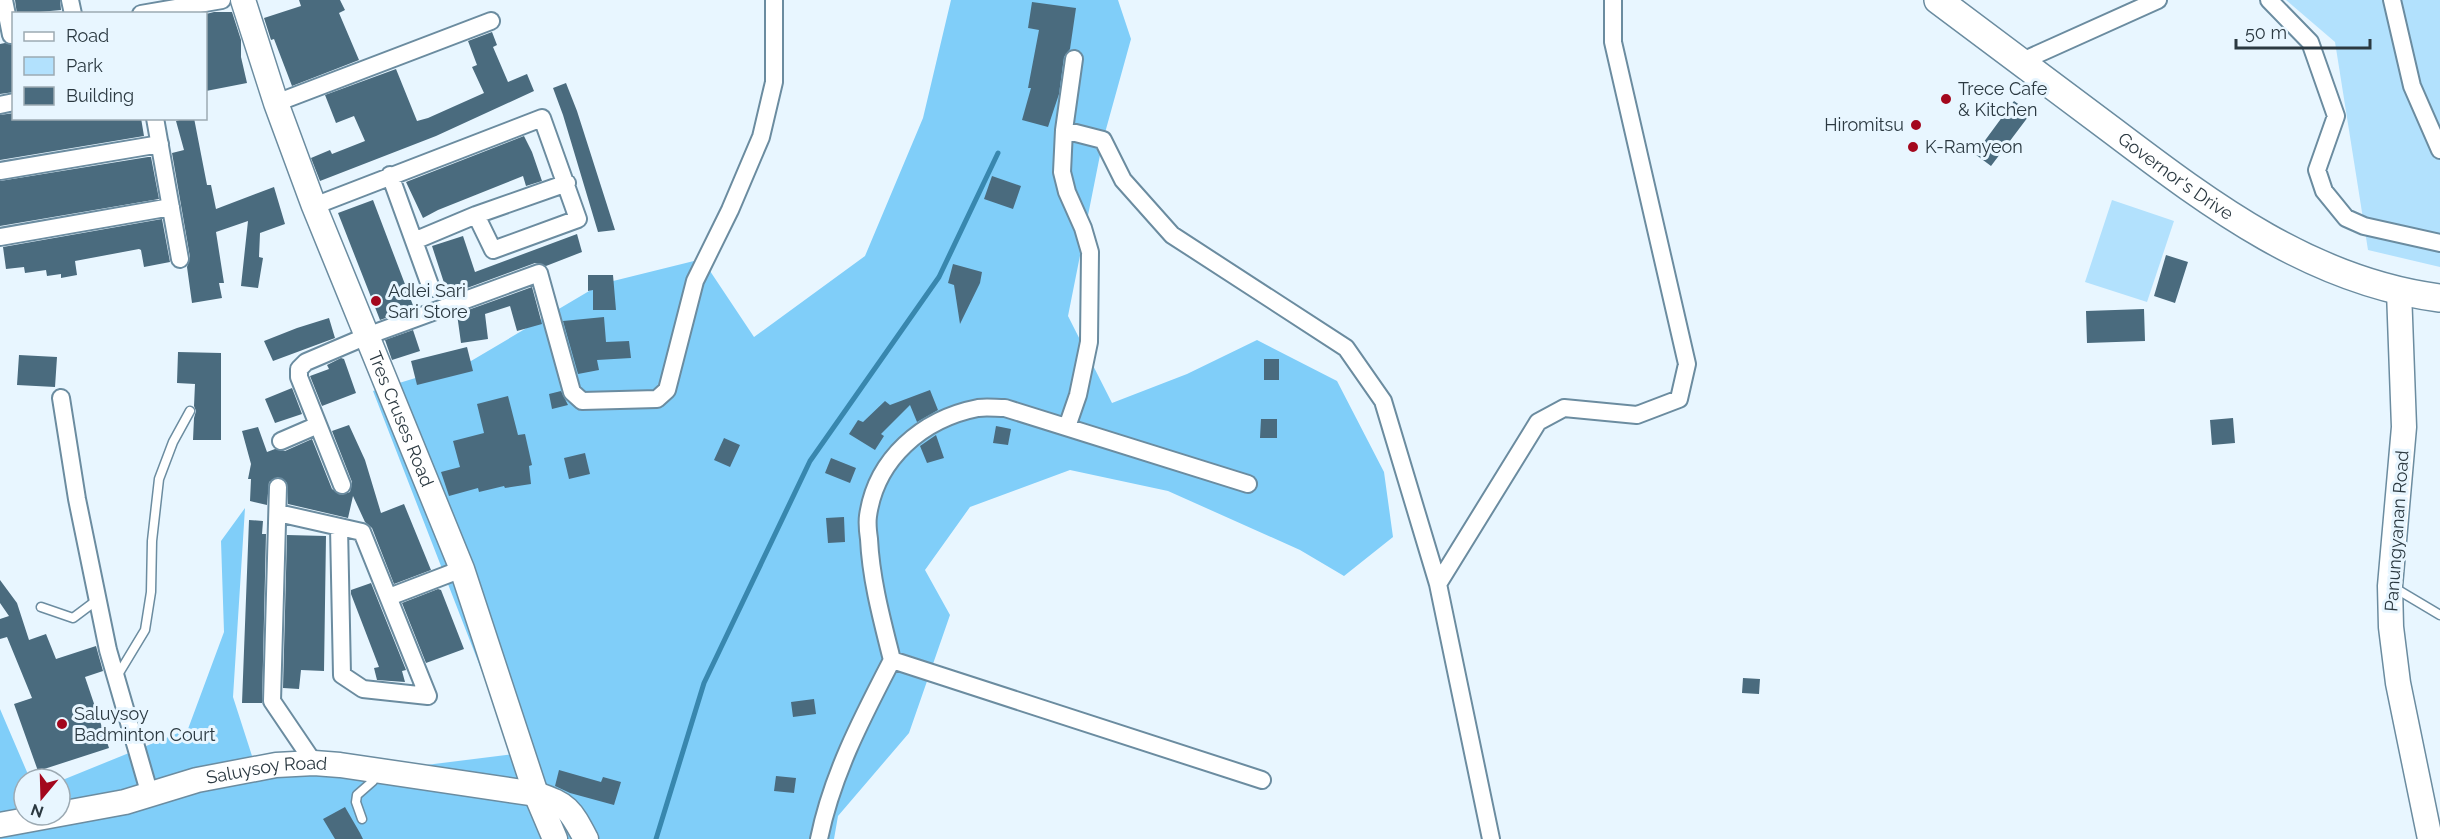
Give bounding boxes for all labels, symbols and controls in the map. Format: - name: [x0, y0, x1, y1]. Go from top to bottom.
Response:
- legend: [12, 12, 207, 120]
- scale bar: [2236, 12, 2370, 50]
- text: 50 m: [2245, 22, 2287, 43]
- text: Road: [66, 25, 109, 46]
- text: Park: [66, 55, 103, 76]
- place label: Trece Cafe & Kitchen: [1958, 78, 2048, 120]
- text: Building: [66, 85, 134, 106]
- marker: Trece Cafe & Kitchen: [1939, 92, 1953, 106]
- place label: Hiromitsu: [1824, 114, 1904, 135]
- marker: Hiromitsu: [1909, 118, 1923, 132]
- street label: Governor's Drive: [2114, 128, 2238, 224]
- place label: K-Ramyeon: [1925, 136, 2023, 157]
- marker: K-Ramyeon: [1906, 140, 1920, 154]
- place label: Adlei Sari Sari Store: [388, 280, 468, 322]
- marker: Adlei Sari Sari Store: [369, 294, 383, 308]
- street label: Tres Cruses Road: [364, 348, 438, 490]
- street label: Panungyanan Road: [2380, 450, 2413, 612]
- place label: Saluysoy Badminton Court: [74, 703, 216, 745]
- marker: Saluysoy Badminton Court: [55, 717, 69, 731]
- street label: Saluysoy Road: [204, 752, 328, 788]
- north arrow: [12, 767, 72, 827]
- text: N: [28, 800, 46, 822]

